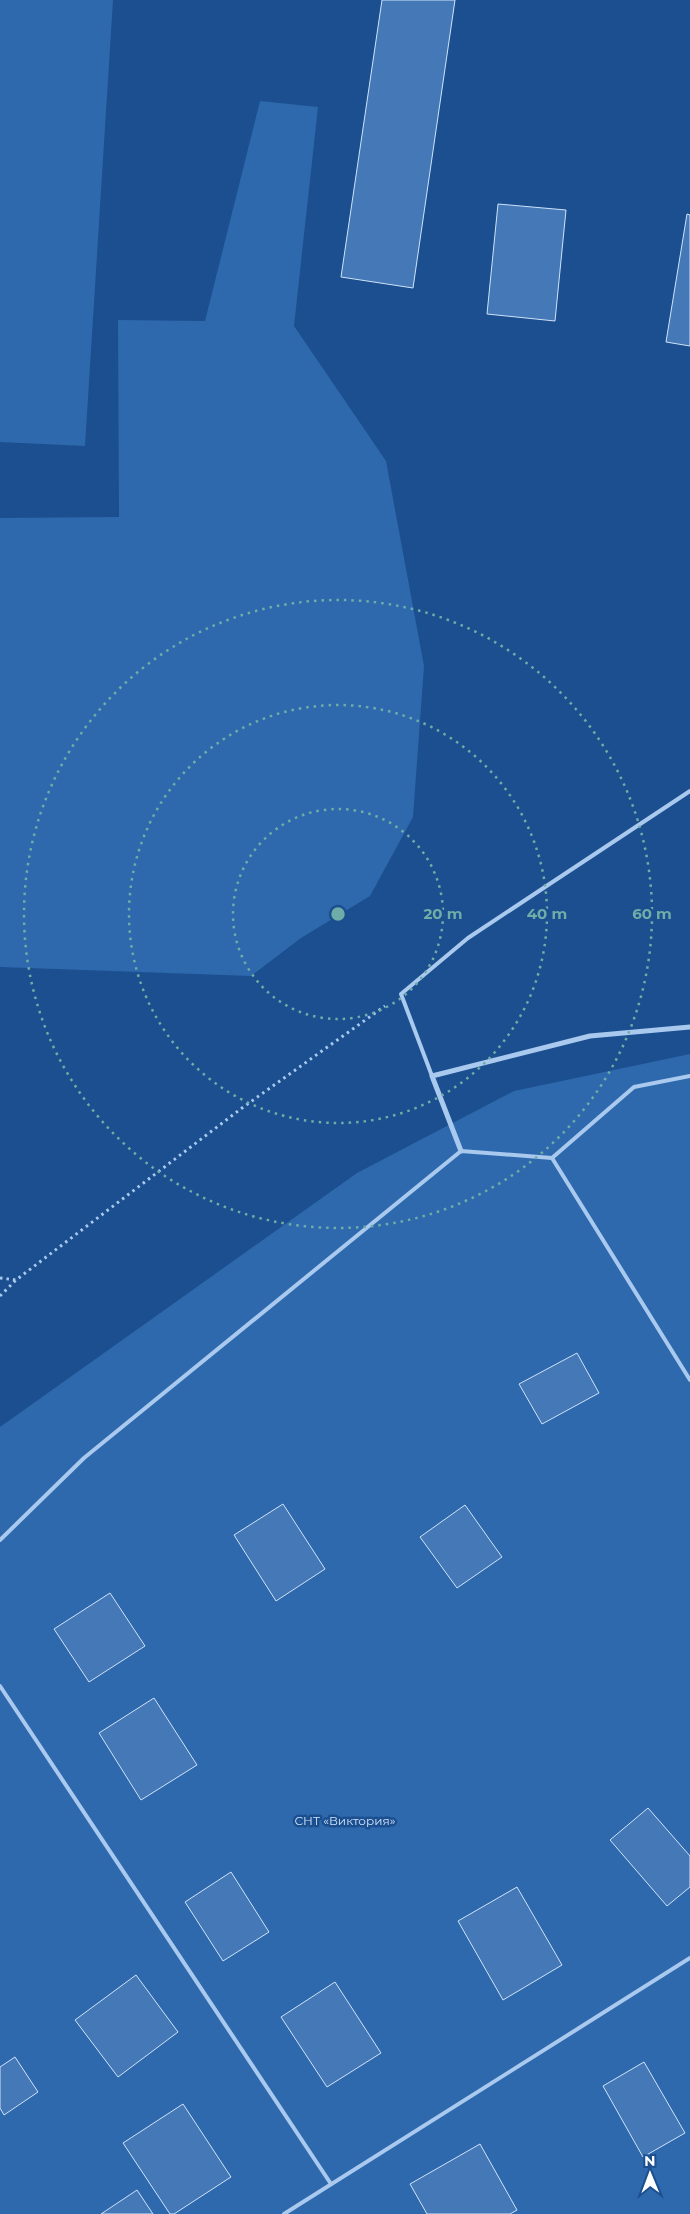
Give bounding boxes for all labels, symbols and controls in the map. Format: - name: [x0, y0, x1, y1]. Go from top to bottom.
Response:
- text: 20 m: [423, 904, 463, 923]
- text: 40 m: [527, 904, 567, 923]
- text: 60 m: [632, 904, 672, 923]
- centre of rings: [329, 905, 347, 923]
- park label: СНТ «Виктория»: [295, 1813, 396, 1828]
- north arrow: [625, 2149, 675, 2199]
- text: N: [644, 2152, 656, 2170]

